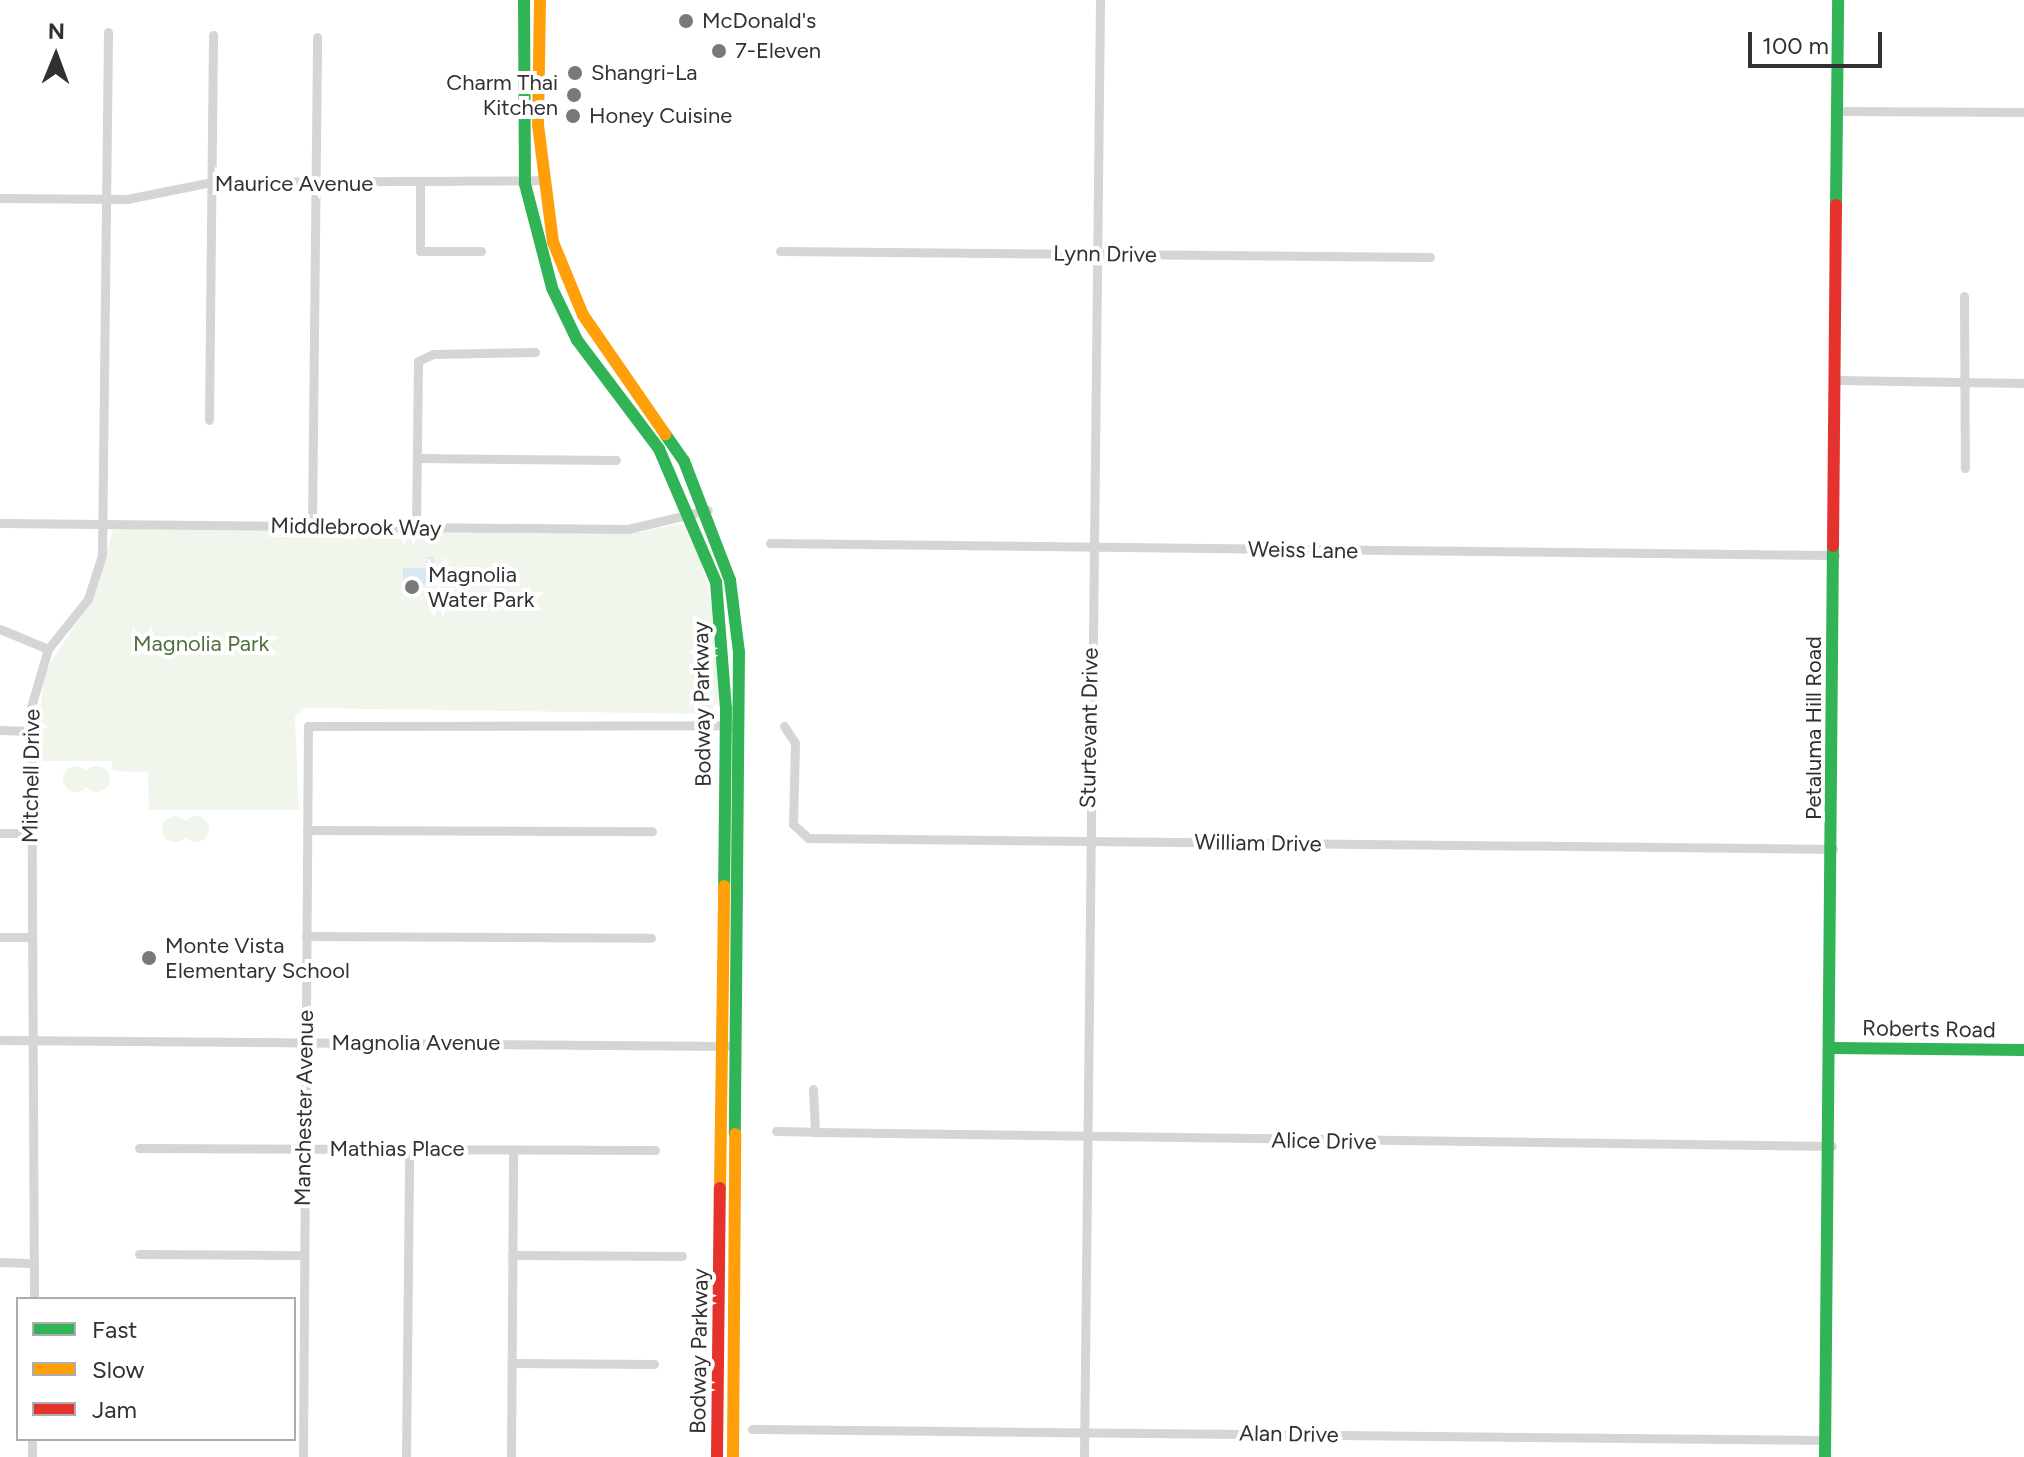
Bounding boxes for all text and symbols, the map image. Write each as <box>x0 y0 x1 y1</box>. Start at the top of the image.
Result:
place label: McDonald's <box>702 8 816 34</box>
marker: McDonald's <box>677 12 695 30</box>
north arrow <box>16 16 96 96</box>
scale bar <box>1752 16 1886 66</box>
text: N <box>48 18 65 45</box>
text: 100 m <box>1762 31 1829 60</box>
place label: 7-Eleven <box>735 38 821 64</box>
marker: 7-Eleven <box>710 42 728 60</box>
place label: Shangri-La <box>591 60 698 86</box>
marker: Shangri-La <box>566 64 584 82</box>
place label: Charm Thai Kitchen <box>446 69 558 120</box>
marker: Charm Thai Kitchen <box>565 86 583 104</box>
place label: Honey Cuisine <box>589 103 732 129</box>
marker: Honey Cuisine <box>564 107 582 125</box>
street label: Maurice Avenue <box>215 171 373 197</box>
street label: Lynn Drive <box>1053 240 1157 268</box>
street label: Middlebrook Way <box>270 512 442 542</box>
street label: Weiss Lane <box>1248 536 1358 564</box>
place label: Magnolia Water Park <box>428 561 534 612</box>
marker: Magnolia Water Park <box>403 578 421 596</box>
street label: Bodway Parkway <box>687 621 717 787</box>
park label: Magnolia Park <box>133 631 269 657</box>
street label: Petaluma Hill Road <box>1801 636 1827 820</box>
street label: Sturtevant Drive <box>1074 647 1104 809</box>
street label: Mitchell Drive <box>17 709 45 843</box>
street label: William Drive <box>1194 829 1322 857</box>
place label: Monte Vista Elementary School <box>165 932 350 984</box>
marker: Monte Vista Elementary School <box>140 949 158 967</box>
street label: Manchester Avenue <box>289 1010 319 1206</box>
street label: Roberts Road <box>1862 1015 1996 1043</box>
street label: Magnolia Avenue <box>332 1030 500 1056</box>
street label: Alice Drive <box>1271 1127 1377 1155</box>
street label: Mathias Place <box>329 1136 465 1162</box>
street label: Bodway Parkway <box>684 1268 714 1434</box>
legend <box>16 1297 296 1441</box>
text: Fast <box>92 1315 137 1344</box>
text: Slow <box>92 1355 144 1384</box>
text: Jam <box>92 1395 137 1424</box>
street label: Alan Drive <box>1239 1420 1339 1448</box>

